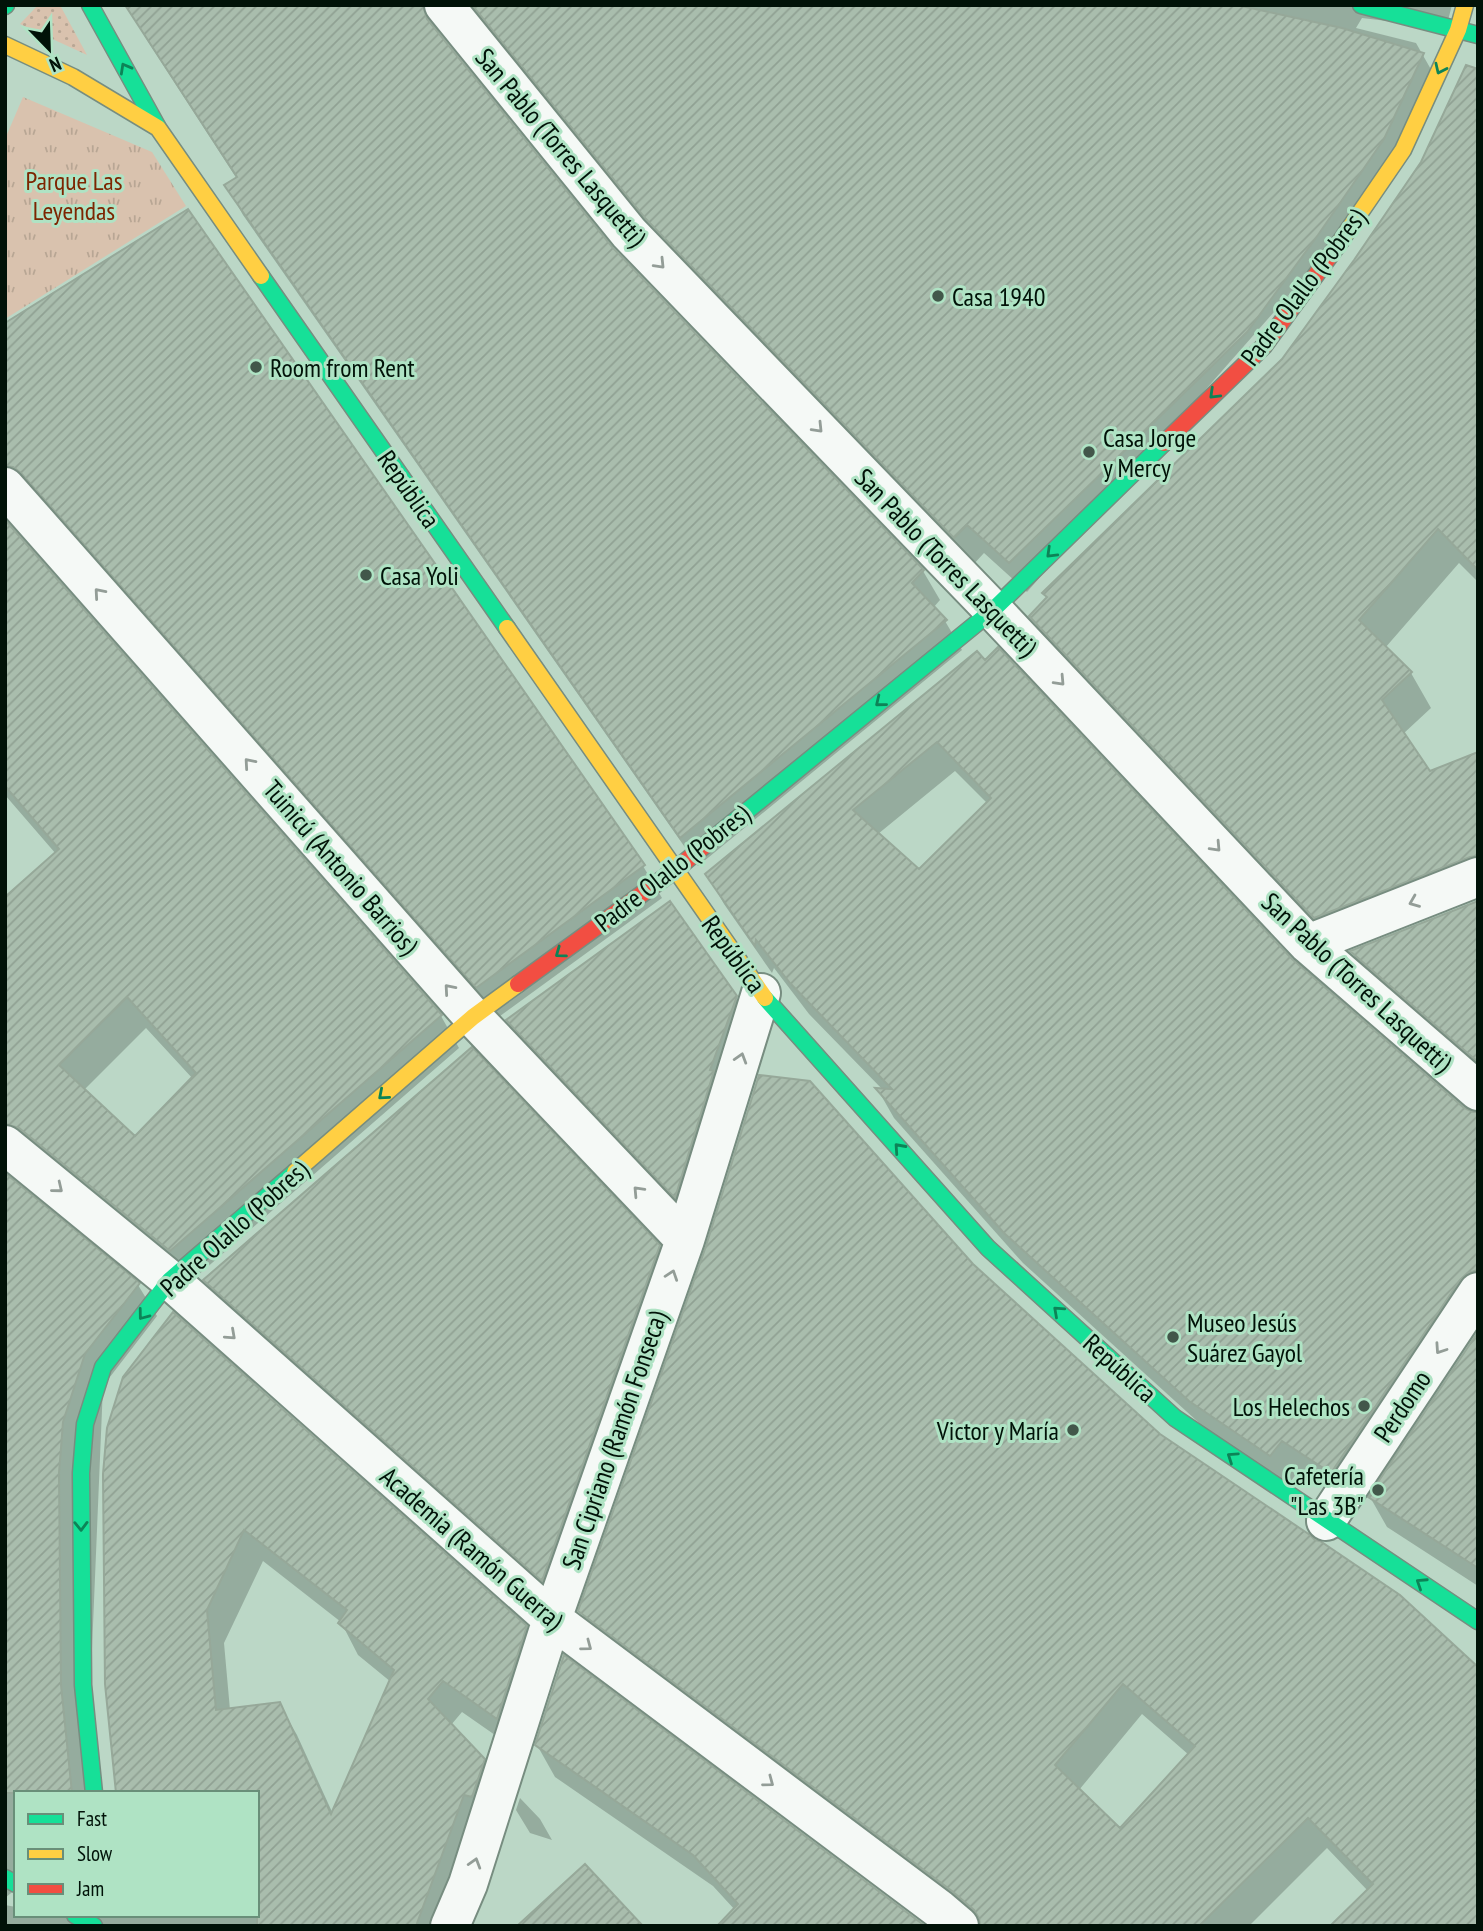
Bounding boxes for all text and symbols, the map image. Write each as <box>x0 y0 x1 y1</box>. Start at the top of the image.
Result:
north arrow <box>14 14 84 84</box>
street label: San Pablo (Torres Lasquetti) <box>469 41 653 253</box>
text: N <box>46 52 65 78</box>
one-way arrow <box>1435 62 1449 74</box>
one-way arrow <box>120 63 133 76</box>
park label: Parque Las Leyendas <box>26 164 122 227</box>
street label: Padre Olallo (Pobres) <box>1233 202 1373 372</box>
one-way arrow <box>651 256 664 269</box>
place label: Casa 1940 <box>952 280 1045 313</box>
marker: Casa 1940 <box>930 288 946 304</box>
place label: Room from Rent <box>270 351 415 384</box>
marker: Room from Rent <box>248 359 264 375</box>
one-way arrow <box>1210 386 1223 399</box>
one-way arrow <box>809 420 822 433</box>
place label: Casa Jorge y Mercy <box>1103 421 1196 484</box>
street label: República <box>370 444 448 534</box>
marker: Casa Jorge y Mercy <box>1081 444 1097 460</box>
street label: San Pablo (Torres Lasquetti) <box>848 461 1044 663</box>
one-way arrow <box>1047 544 1060 557</box>
place label: Casa Yoli <box>380 559 459 592</box>
marker: Casa Yoli <box>358 567 374 583</box>
one-way arrow <box>95 588 107 601</box>
one-way arrow <box>1051 673 1064 686</box>
one-way arrow <box>875 694 888 706</box>
one-way arrow <box>245 759 258 772</box>
street label: Tuinicú (Antonio Barrios) <box>256 773 426 961</box>
street label: Padre Olallo (Pobres) <box>588 797 756 939</box>
one-way arrow <box>1208 839 1220 852</box>
street label: San Pablo (Torres Lasquetti) <box>1255 885 1459 1079</box>
one-way arrow <box>1409 894 1421 908</box>
street label: República <box>695 909 773 999</box>
one-way arrow <box>555 945 568 958</box>
one-way arrow <box>444 984 457 997</box>
one-way arrow <box>732 1053 747 1065</box>
one-way arrow <box>378 1087 391 1100</box>
one-way arrow <box>895 1143 908 1156</box>
street label: Padre Olallo (Pobres) <box>153 1153 315 1303</box>
one-way arrow <box>49 1180 62 1192</box>
one-way arrow <box>633 1186 646 1199</box>
one-way arrow <box>664 1270 678 1282</box>
street label: San Cipriano (Ramón Fonseca) <box>554 1306 674 1574</box>
place label: Museo Jesús Suárez Gayol <box>1187 1306 1302 1369</box>
one-way arrow <box>139 1307 152 1320</box>
one-way arrow <box>1053 1307 1066 1319</box>
street label: República <box>1076 1326 1164 1410</box>
one-way arrow <box>223 1327 236 1339</box>
marker: Museo Jesús Suárez Gayol <box>1165 1329 1181 1345</box>
one-way arrow <box>1436 1341 1448 1354</box>
street label: Perdomo <box>1366 1364 1438 1448</box>
place label: Los Helechos <box>1233 1390 1350 1423</box>
marker: Los Helechos <box>1356 1398 1372 1414</box>
place label: Victor y María <box>936 1414 1059 1447</box>
marker: Victor y María <box>1065 1422 1081 1438</box>
one-way arrow <box>1227 1453 1240 1465</box>
place label: Cafetería "Las 3B" <box>1284 1459 1364 1522</box>
street label: Academia (Ramón Guerra) <box>374 1460 570 1636</box>
marker: Cafetería "Las 3B" <box>1370 1482 1386 1498</box>
one-way arrow <box>73 1521 89 1531</box>
one-way arrow <box>1416 1579 1429 1592</box>
one-way arrow <box>579 1638 592 1650</box>
one-way arrow <box>762 1774 774 1787</box>
legend <box>14 1791 259 1917</box>
text: Fast <box>77 1805 107 1832</box>
text: Slow <box>77 1840 113 1867</box>
one-way arrow <box>467 1857 482 1869</box>
text: Jam <box>76 1875 104 1902</box>

